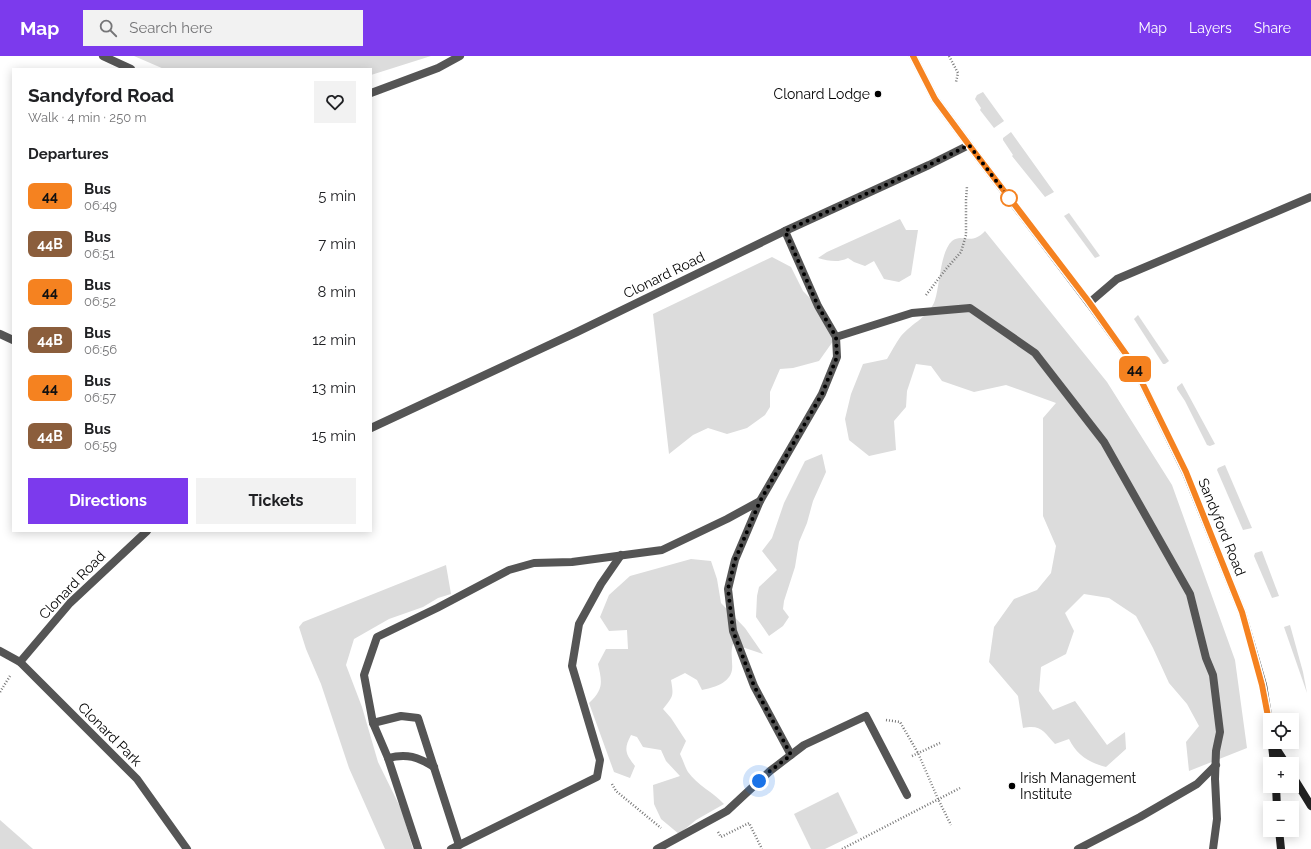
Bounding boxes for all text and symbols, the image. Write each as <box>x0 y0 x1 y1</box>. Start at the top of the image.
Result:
search box <box>83 10 363 46</box>
text: Map <box>20 17 59 39</box>
icon: search <box>97 17 119 39</box>
text: Search here <box>129 19 213 37</box>
text: Map <box>1139 20 1167 36</box>
text: Layers <box>1189 20 1232 36</box>
text: Share <box>1254 20 1291 36</box>
button: heart <box>314 81 356 123</box>
text: Sandyford Road <box>28 84 174 106</box>
place label: Clonard Lodge <box>774 86 870 102</box>
marker: Clonard Lodge <box>873 89 883 99</box>
text: Walk · 4 min · 250 m <box>28 110 146 125</box>
text: Departures <box>28 145 109 163</box>
text: Bus <box>84 180 111 198</box>
text: 5 min <box>318 187 356 205</box>
text: 44 <box>42 188 58 204</box>
unlabelled marker <box>1000 189 1018 207</box>
text: 06:49 <box>84 198 117 213</box>
text: Bus <box>84 228 111 246</box>
text: 7 min <box>318 235 356 253</box>
text: 44B <box>37 236 63 252</box>
text: 06:51 <box>84 246 115 261</box>
street label: Clonard Road <box>621 248 707 302</box>
text: Bus <box>84 276 111 294</box>
text: 8 min <box>317 283 356 301</box>
text: 44 <box>42 284 58 300</box>
text: 06:52 <box>84 294 116 309</box>
text: Bus <box>84 324 111 342</box>
text: 12 min <box>312 331 356 349</box>
text: 44B <box>37 332 63 348</box>
text: 06:56 <box>84 342 117 357</box>
line badge: 44 <box>1117 356 1153 382</box>
text: 44 <box>1127 361 1143 377</box>
text: Bus <box>84 372 111 390</box>
text: 13 min <box>312 379 356 397</box>
text: 44 <box>42 380 58 396</box>
text: 06:57 <box>84 390 116 405</box>
text: Bus <box>84 420 111 438</box>
text: 15 min <box>312 427 356 445</box>
text: 44B <box>37 428 63 444</box>
text: 06:59 <box>84 438 117 453</box>
street label: Sandyford Road <box>1195 476 1249 578</box>
button: Directions <box>28 478 188 524</box>
button: Tickets <box>196 478 356 524</box>
street label: Clonard Road <box>36 548 108 622</box>
street label: Clonard Park <box>75 699 145 769</box>
map controls <box>1263 713 1299 837</box>
button: locate <box>1263 713 1299 749</box>
button: + <box>1263 757 1299 793</box>
place label: Irish Management Institute <box>1020 770 1137 802</box>
your location <box>749 771 769 791</box>
marker: Irish Management Institute <box>1007 781 1017 791</box>
button: − <box>1263 801 1299 837</box>

